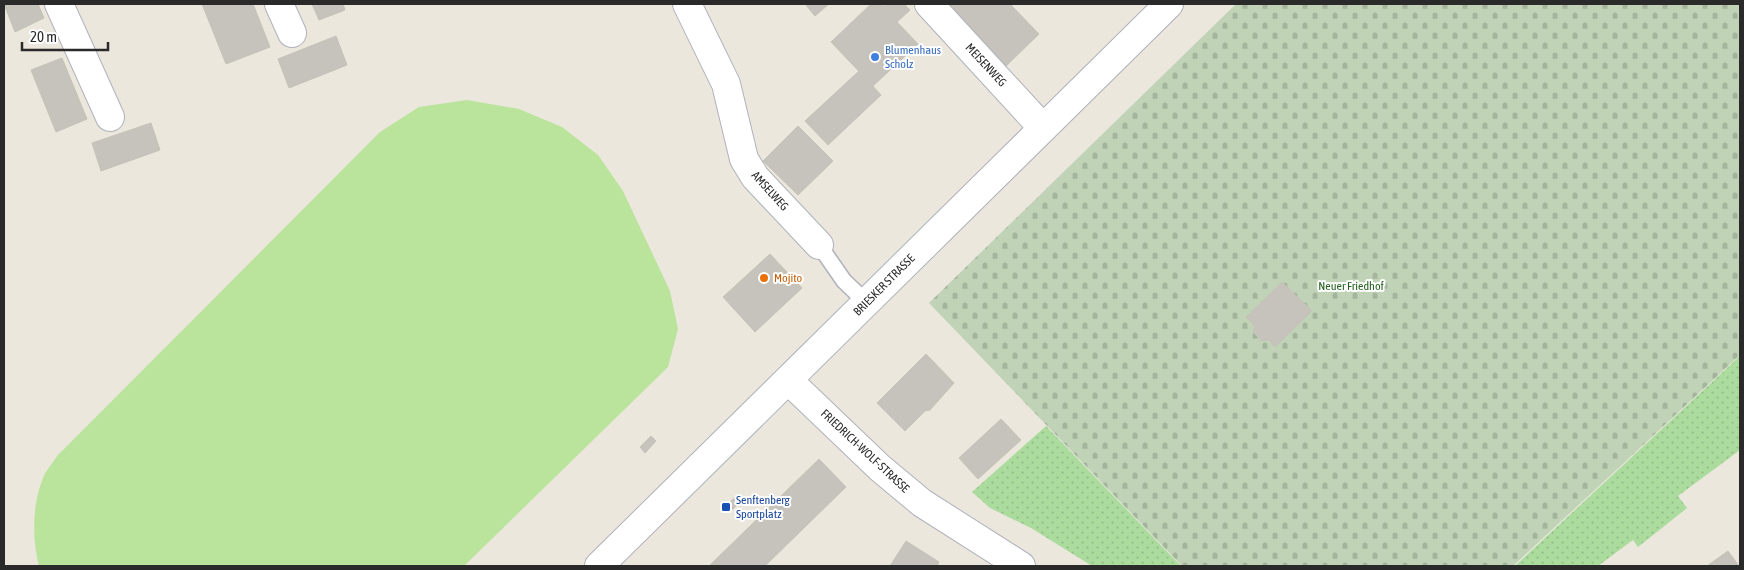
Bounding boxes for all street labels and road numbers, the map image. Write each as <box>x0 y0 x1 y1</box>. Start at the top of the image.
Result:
street label: MEISENWEG <box>963 41 1009 89</box>
street label: AMSELWEG <box>749 168 791 214</box>
street label: BRIESKER STRASSE <box>850 251 918 319</box>
street label: FRIEDRICH-WOLF-STRASSE <box>818 406 912 496</box>

